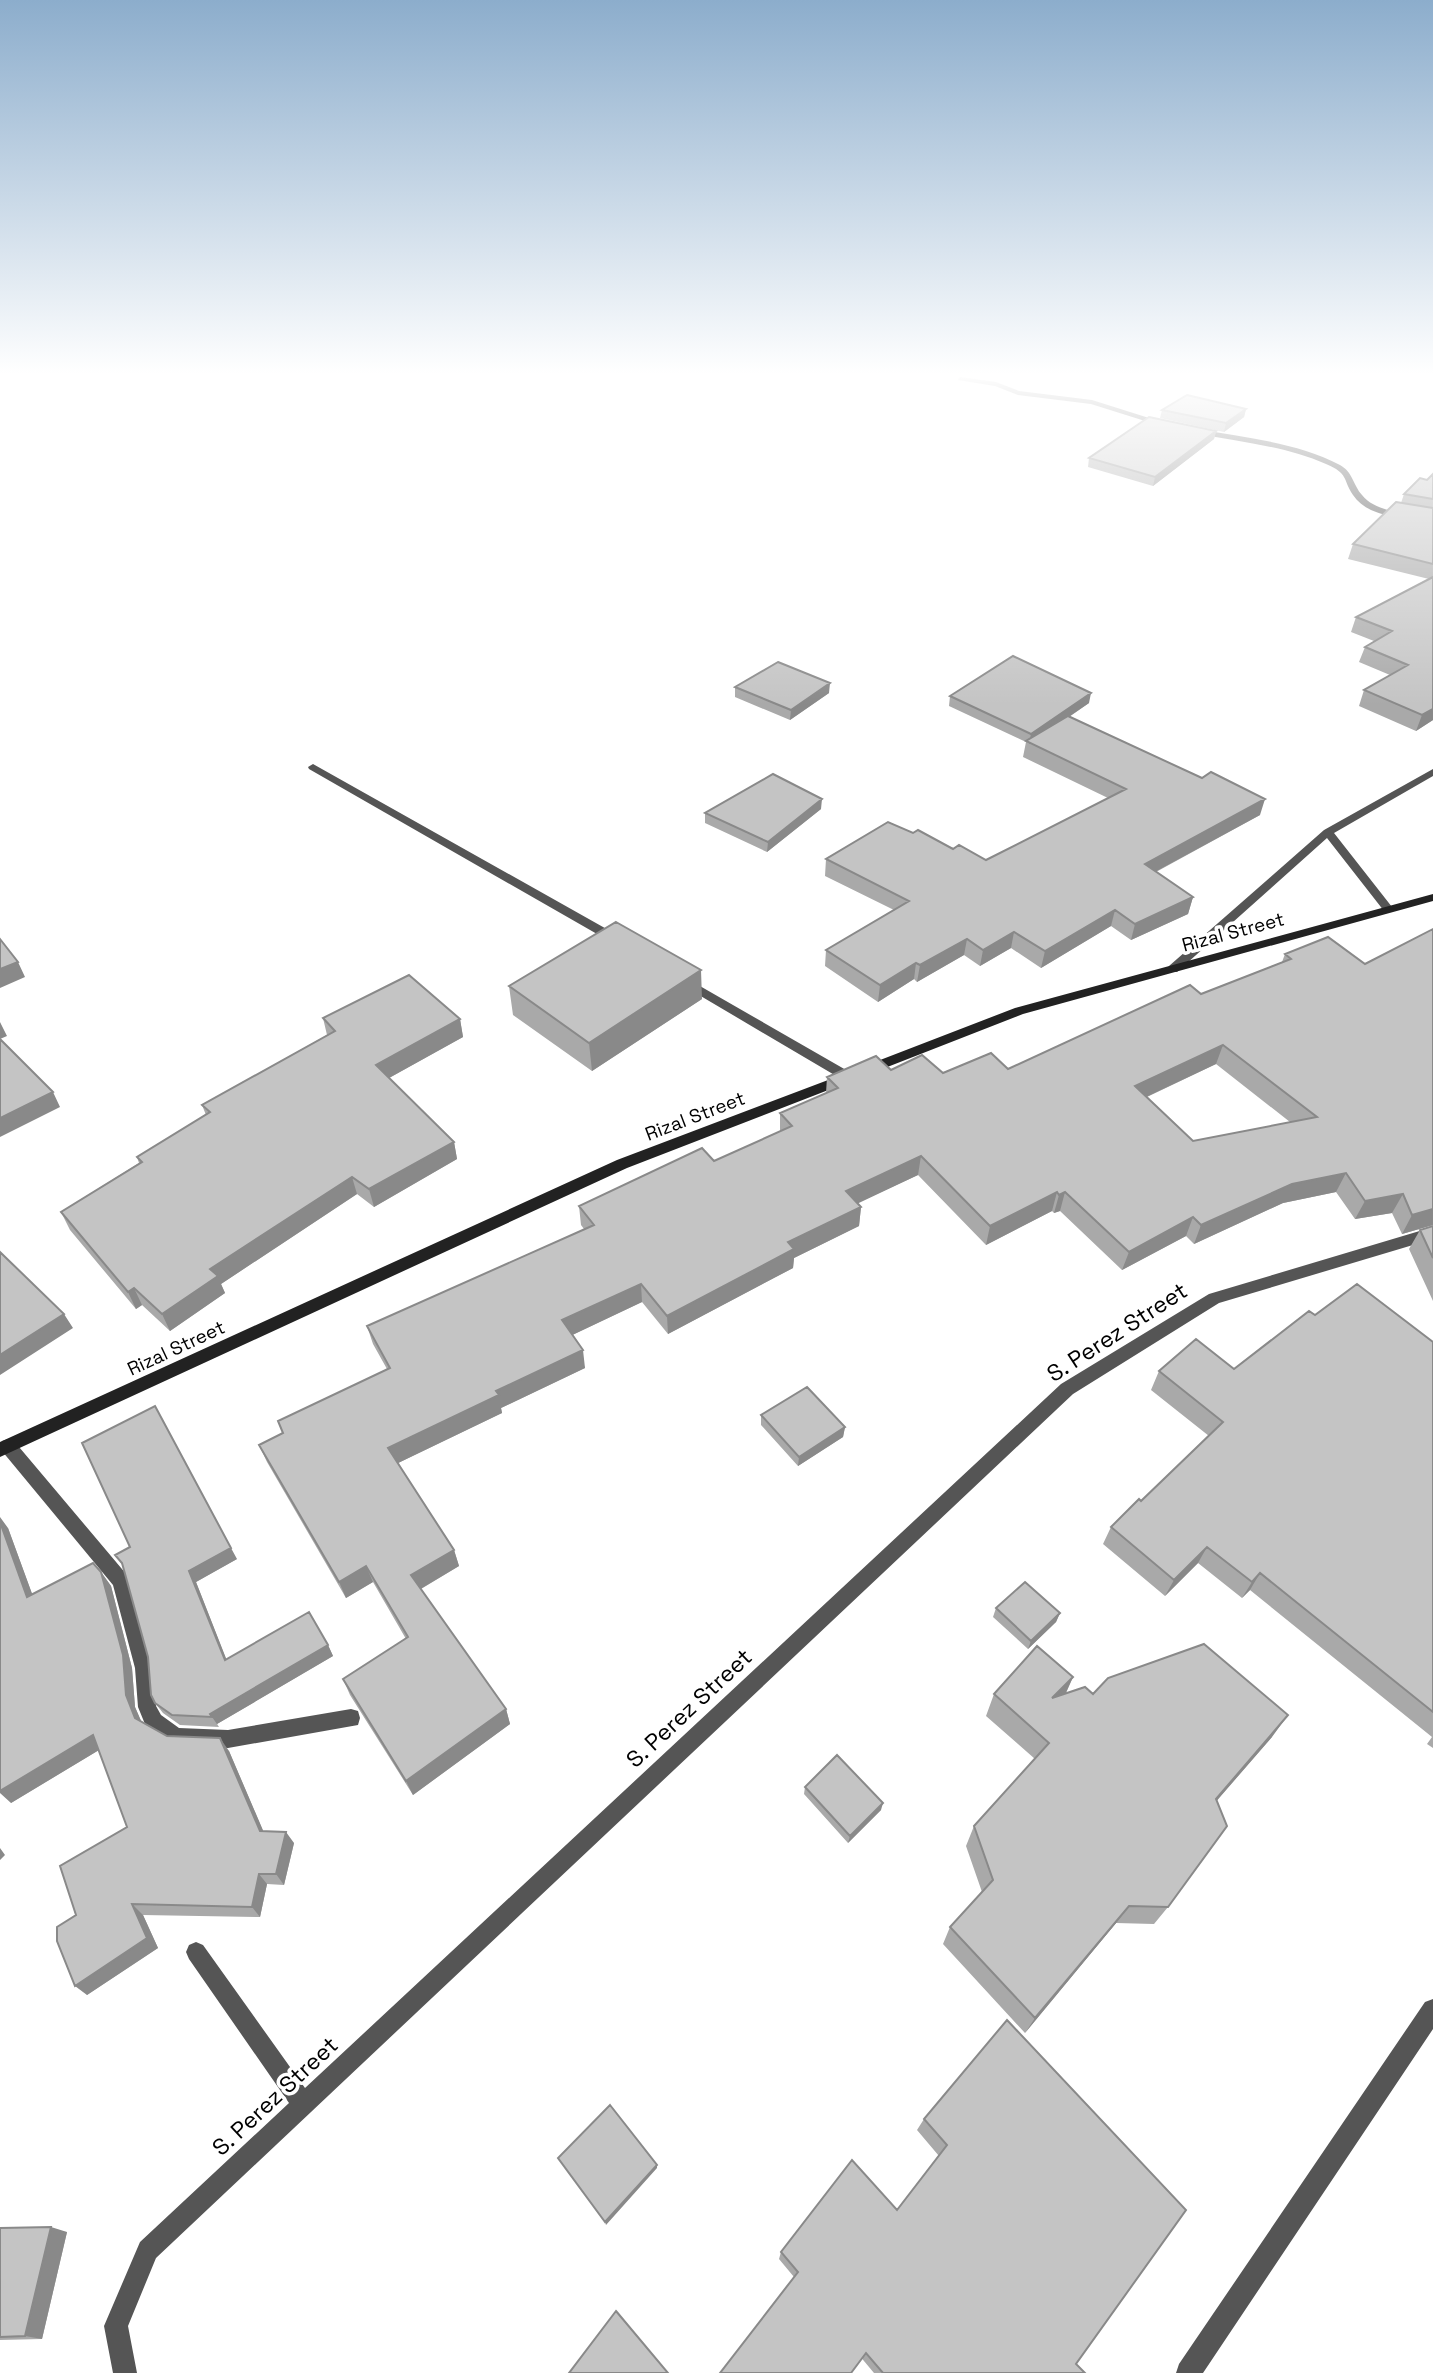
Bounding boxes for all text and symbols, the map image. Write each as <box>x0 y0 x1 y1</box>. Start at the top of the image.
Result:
street label: Rizal Street <box>1179 906 1287 958</box>
street label: Rizal Street <box>642 1086 748 1146</box>
street label: S. Perez Street <box>1041 1275 1193 1389</box>
street label: Rizal Street <box>123 1314 229 1382</box>
street label: S. Perez Street <box>620 1642 758 1774</box>
street label: S. Perez Street <box>206 2030 344 2162</box>

